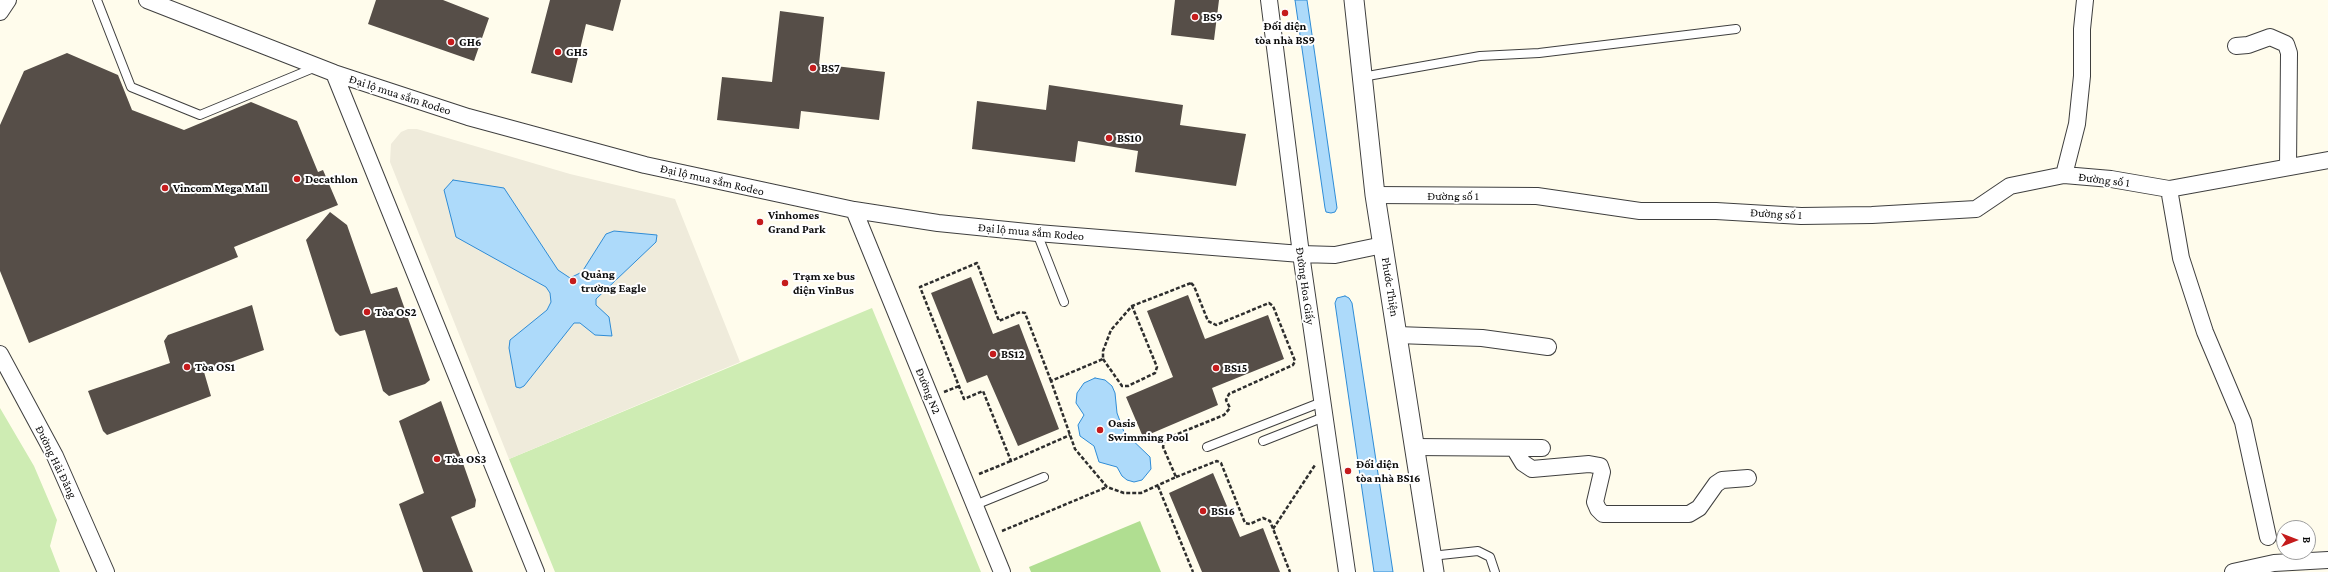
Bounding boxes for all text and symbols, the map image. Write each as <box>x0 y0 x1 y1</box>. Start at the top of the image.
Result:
marker: Đối diện tòa nhà BS9 <box>1280 8 1290 18</box>
place label: BS9 <box>1203 10 1223 24</box>
marker: BS9 <box>1190 12 1200 22</box>
place label: Đối diện tòa nhà BS9 <box>1255 19 1315 47</box>
place label: GH6 <box>459 35 482 49</box>
marker: GH6 <box>446 37 456 47</box>
place label: GH5 <box>566 45 588 59</box>
marker: GH5 <box>553 47 563 57</box>
place label: BS7 <box>821 61 840 75</box>
marker: BS7 <box>808 63 818 73</box>
street label: Đại lộ mua sắm Rodeo <box>347 72 453 118</box>
place label: BS10 <box>1117 131 1142 145</box>
marker: BS10 <box>1104 133 1114 143</box>
street label: Đại lộ mua sắm Rodeo <box>659 161 765 199</box>
street label: Đường số 1 <box>2077 170 2131 190</box>
place label: Decathlon <box>305 172 358 186</box>
marker: Decathlon <box>292 174 302 184</box>
place label: Vincom Mega Mall <box>173 181 268 195</box>
marker: Vincom Mega Mall <box>160 183 170 193</box>
street label: Đường số 1 <box>1427 189 1479 203</box>
street label: Đường số 1 <box>1750 205 1802 223</box>
place label: Vinhomes Grand Park <box>768 208 825 236</box>
marker: Vinhomes Grand Park <box>755 217 765 227</box>
street label: Đại lộ mua sắm Rodeo <box>977 220 1085 244</box>
street label: Đường Hoa Giấy <box>1292 246 1318 326</box>
street label: Phước Thiện <box>1378 256 1402 318</box>
place label: Quảng trường Eagle <box>581 267 646 295</box>
place label: Trạm xe bus điện VinBus <box>793 269 855 297</box>
marker: Quảng trường Eagle <box>568 276 578 286</box>
marker: Trạm xe bus điện VinBus <box>780 278 790 288</box>
place label: Tòa OS2 <box>375 305 417 319</box>
marker: Tòa OS2 <box>362 307 372 317</box>
place label: BS12 <box>1001 347 1025 361</box>
marker: BS12 <box>988 349 998 359</box>
place label: Tòa OS1 <box>195 360 235 374</box>
place label: BS15 <box>1224 361 1247 375</box>
marker: Tòa OS1 <box>182 362 192 372</box>
marker: BS15 <box>1211 363 1221 373</box>
street label: Đường N2 <box>912 366 944 416</box>
place label: Oasis Swimming Pool <box>1108 416 1188 444</box>
street label: Đường Hải Đăng <box>32 423 80 501</box>
marker: Oasis Swimming Pool <box>1095 425 1105 435</box>
place label: Tòa OS3 <box>445 452 486 466</box>
marker: Tòa OS3 <box>432 454 442 464</box>
place label: Đối diện tòa nhà BS16 <box>1356 457 1421 485</box>
marker: Đối diện tòa nhà BS16 <box>1343 466 1353 476</box>
place label: BS16 <box>1211 504 1235 518</box>
marker: BS16 <box>1198 506 1208 516</box>
north arrow <box>2276 520 2316 560</box>
text: B <box>2301 537 2313 543</box>

